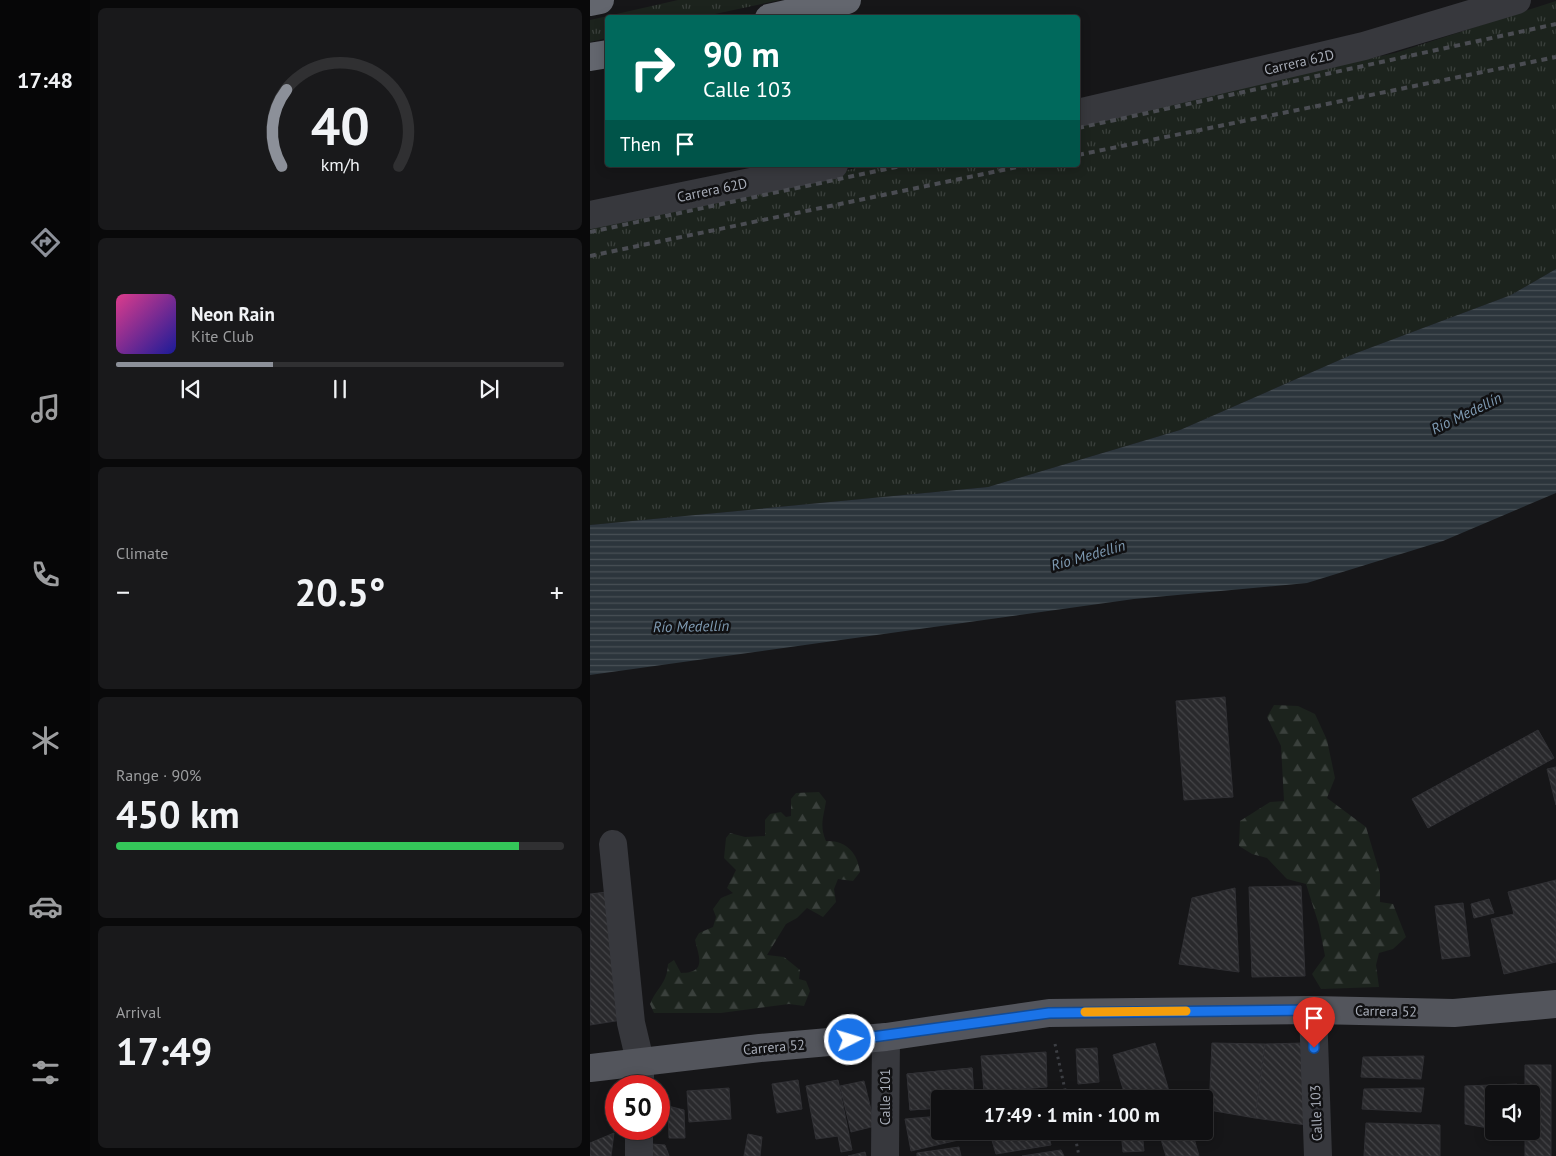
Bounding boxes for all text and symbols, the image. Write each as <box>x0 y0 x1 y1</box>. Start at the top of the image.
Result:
text: 90 m <box>703 31 780 77</box>
icon: right <box>620 35 685 100</box>
street label: Carrera 62D <box>1262 45 1336 79</box>
text: 17:48 <box>17 66 73 94</box>
text: Calle 103 <box>703 75 792 103</box>
text: 40 <box>311 92 369 159</box>
icon: arrive <box>671 130 699 158</box>
text: Then <box>620 132 661 156</box>
text: km/h <box>320 153 360 176</box>
street label: Carrera 62D <box>675 174 749 206</box>
icon: directions <box>28 225 63 260</box>
text: Neon Rain <box>191 302 275 326</box>
text: Kite Club <box>191 326 254 346</box>
icon: previous <box>177 375 205 403</box>
icon: pause <box>326 375 354 403</box>
icon: next <box>475 375 503 403</box>
water label: Río Medellín <box>1428 388 1505 438</box>
icon: music <box>28 391 63 426</box>
water label: Río Medellín <box>1049 535 1127 575</box>
text: Climate <box>116 543 168 563</box>
icon: phone <box>28 557 63 592</box>
text: 20.5° <box>295 567 385 616</box>
text: − <box>116 573 130 610</box>
text: + <box>550 573 564 610</box>
water label: Río Medellín <box>653 616 729 636</box>
icon: climate <box>28 723 63 758</box>
text: Range · 90% <box>116 765 201 785</box>
text: 450 km <box>116 789 240 838</box>
icon: car <box>28 889 63 924</box>
pin <box>1293 997 1335 1048</box>
street label: Carrera 52 <box>1355 1001 1417 1021</box>
text: Arrival <box>116 1002 161 1022</box>
icon: arrive <box>1300 1004 1328 1032</box>
position arrow <box>823 1013 875 1065</box>
text: 17:49 <box>116 1026 212 1075</box>
street label: Carrera 52 <box>742 1035 806 1059</box>
icon: filters <box>28 1055 63 1090</box>
street label: Calle 101 <box>876 1069 894 1125</box>
speed limit sign: 50 <box>605 1075 670 1140</box>
street label: Calle 103 <box>1306 1084 1326 1142</box>
map controls <box>1485 1085 1540 1140</box>
button: sound <box>1485 1085 1540 1140</box>
text: 17:49 · 1 min · 100 m <box>984 1103 1160 1127</box>

